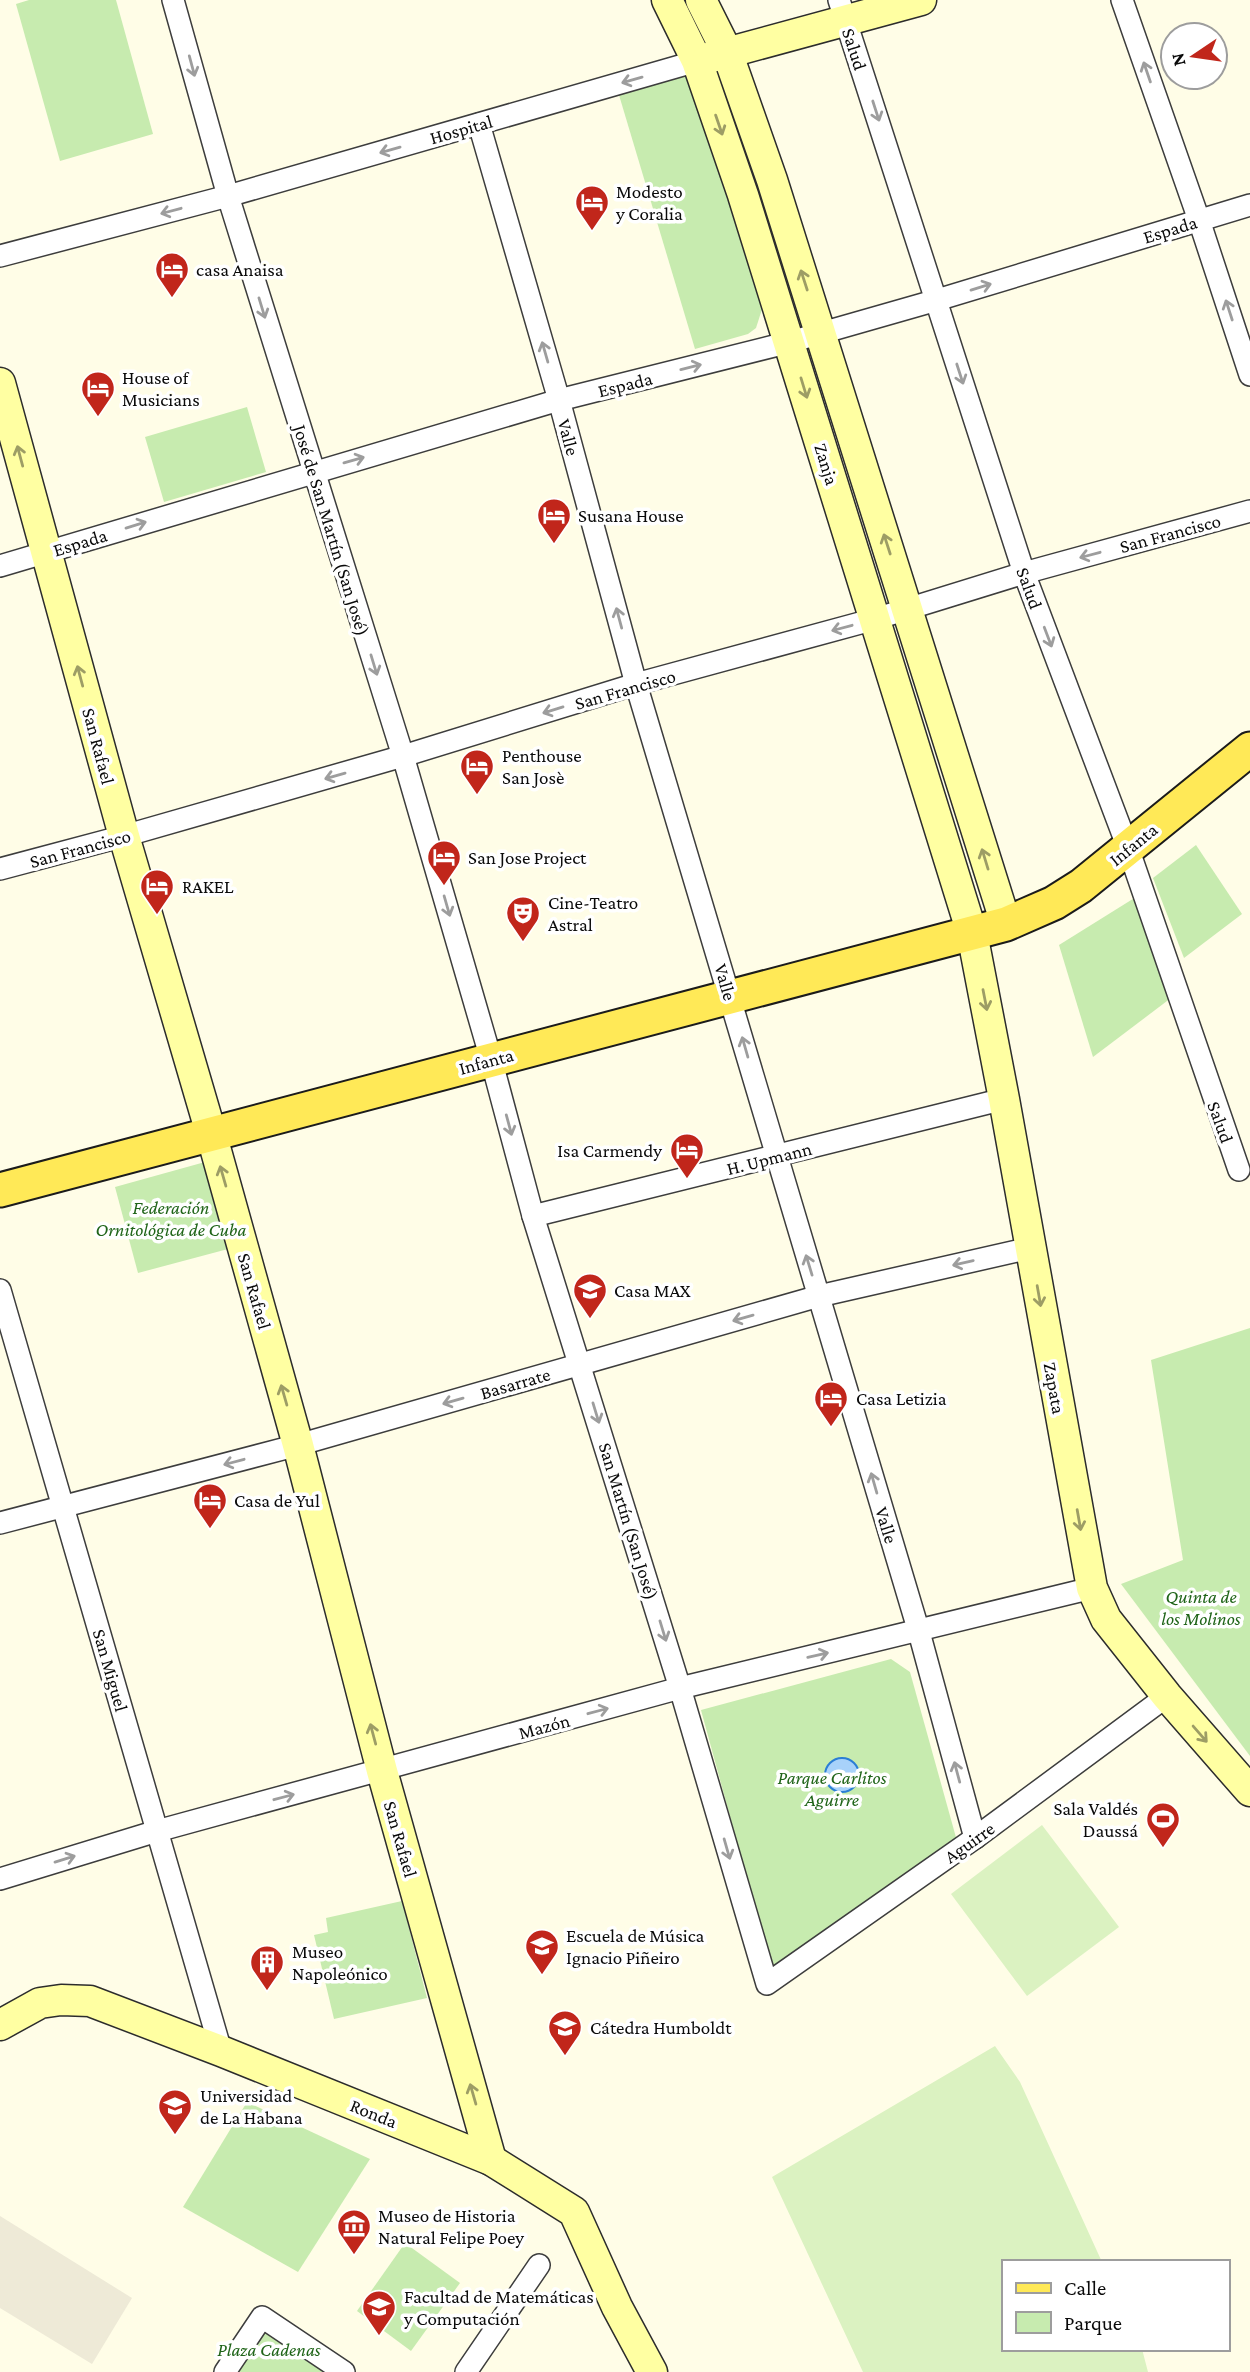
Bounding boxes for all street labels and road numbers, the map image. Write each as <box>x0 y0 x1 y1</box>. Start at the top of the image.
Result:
street label: Salud <box>838 26 871 73</box>
street label: Hospital <box>427 111 495 148</box>
street label: Espada <box>1141 211 1200 248</box>
street label: Espada <box>596 368 655 401</box>
street label: Valle <box>554 416 583 458</box>
street label: José de San Martín (San José) <box>288 420 374 639</box>
street label: Zanja <box>809 441 843 488</box>
street label: San Francisco <box>1117 510 1223 557</box>
street label: Espada <box>51 524 110 561</box>
street label: Salud <box>1012 564 1047 612</box>
street label: San Francisco <box>572 665 678 714</box>
street label: San Rafael <box>78 706 119 787</box>
street label: Infanta <box>1105 819 1162 870</box>
street label: San Francisco <box>27 825 133 872</box>
street label: Valle <box>710 961 741 1003</box>
street label: Infanta <box>457 1044 516 1079</box>
street label: Salud <box>1203 1098 1238 1146</box>
street label: H. Upmann <box>724 1138 814 1179</box>
street label: San Rafael <box>234 1251 275 1332</box>
street label: Zapata <box>1040 1360 1069 1416</box>
street label: Basarrate <box>478 1363 553 1403</box>
street label: San Martín (San José) <box>594 1440 662 1603</box>
street label: Valle <box>871 1504 902 1546</box>
street label: San Miguel <box>89 1626 132 1714</box>
street label: Mazón <box>516 1710 572 1743</box>
street label: San Rafael <box>380 1799 421 1880</box>
street label: Aguirre <box>940 1818 998 1867</box>
street label: Ronda <box>347 2095 401 2132</box>

